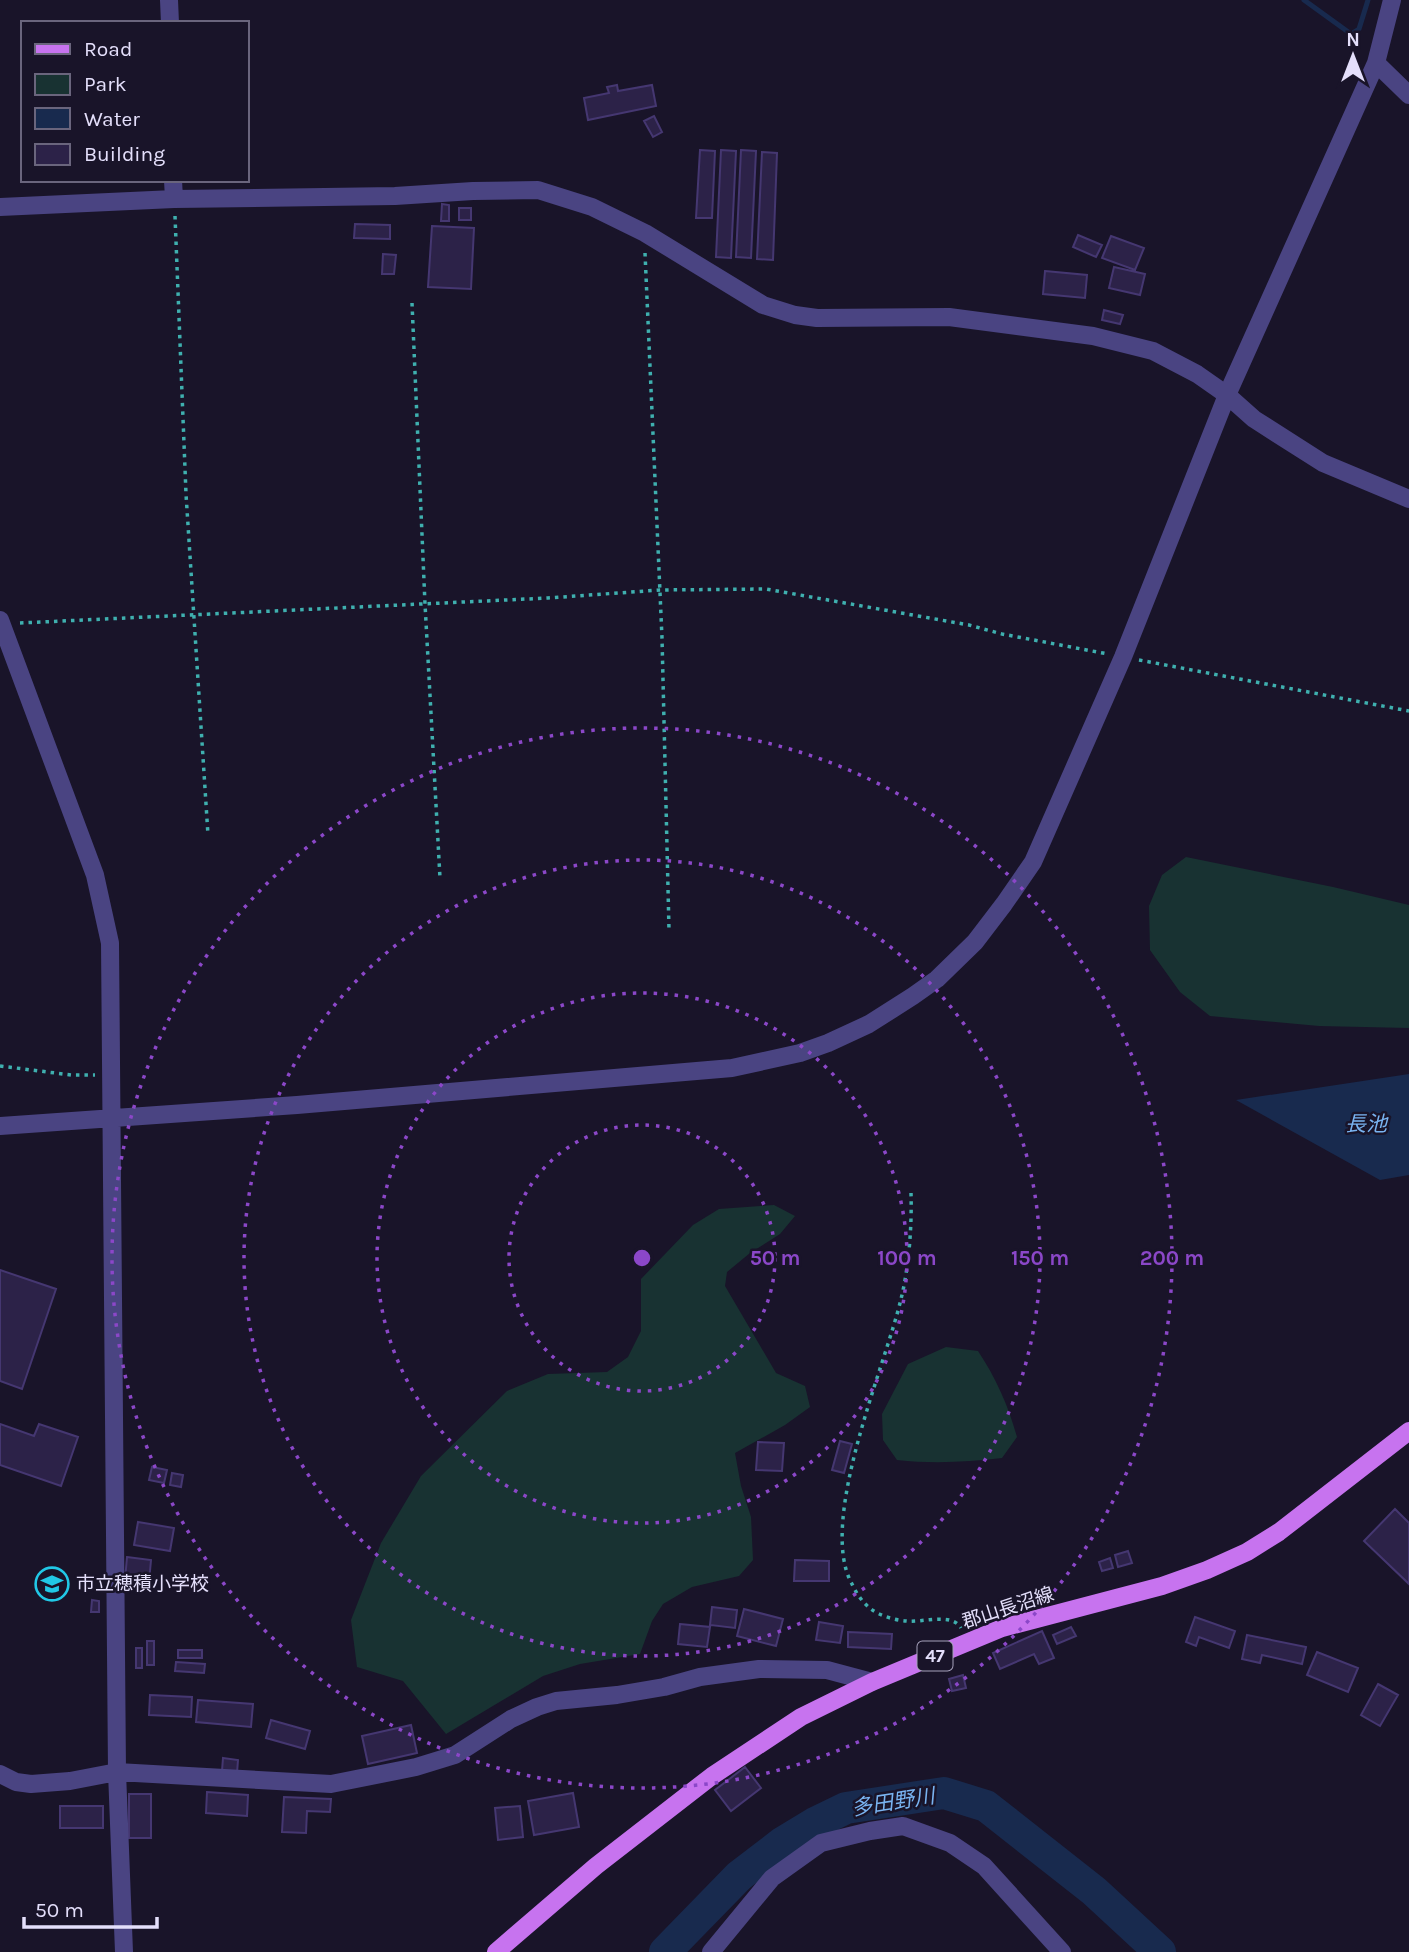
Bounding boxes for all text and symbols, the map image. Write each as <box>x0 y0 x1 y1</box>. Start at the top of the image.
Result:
legend <box>21 21 248 182</box>
north arrow <box>1318 21 1388 91</box>
text: N <box>1346 29 1360 51</box>
text: Road <box>84 37 132 61</box>
text: Park <box>84 72 127 96</box>
text: Water <box>84 107 140 131</box>
text: Building <box>84 142 165 166</box>
water label: 長池 <box>1345 1112 1389 1136</box>
centre of rings <box>630 1246 654 1270</box>
text: 50 m <box>750 1246 800 1270</box>
text: 100 m <box>877 1246 937 1270</box>
text: 150 m <box>1011 1246 1069 1270</box>
text: 200 m <box>1140 1246 1204 1270</box>
school or university icon: 市立穂積小学校 <box>33 1565 71 1603</box>
place label: 市立穂積小学校 <box>76 1573 209 1595</box>
street label: 郡山長沼線 <box>959 1583 1057 1633</box>
road number: 47 <box>918 1642 953 1671</box>
water label: 多田野川 <box>850 1783 938 1820</box>
scale bar <box>24 1885 158 1929</box>
text: 50 m <box>35 1898 84 1922</box>

